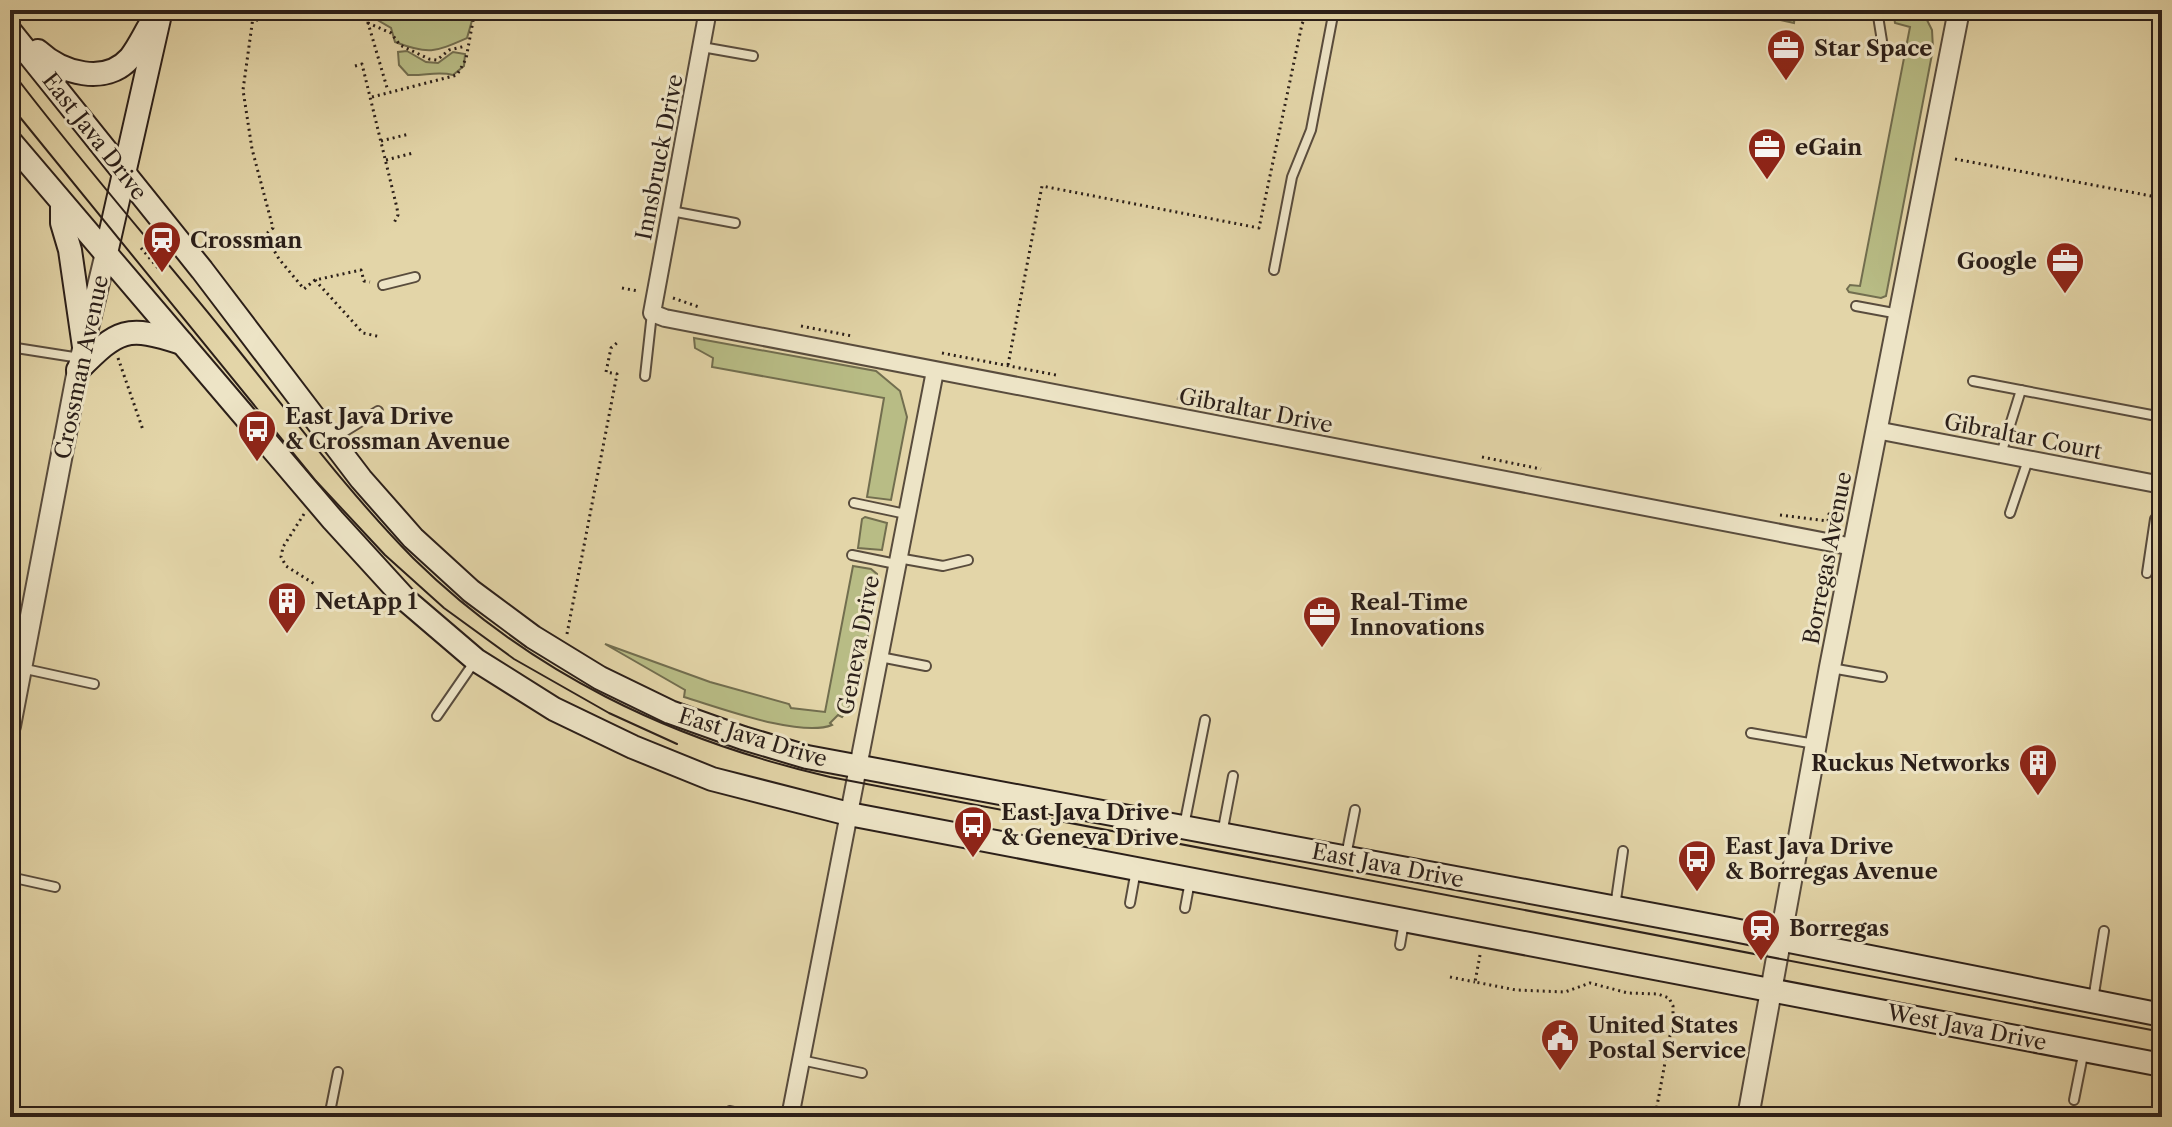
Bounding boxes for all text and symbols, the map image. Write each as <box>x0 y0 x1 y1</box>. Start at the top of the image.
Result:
office icon: Star Space <box>1765 27 1807 82</box>
place label: Star Space <box>1814 35 1932 62</box>
street label: East Java Drive <box>37 67 153 205</box>
street label: Innsbruck Drive <box>630 72 689 242</box>
office icon: eGain <box>1746 126 1788 181</box>
place label: eGain <box>1795 134 1862 161</box>
station icon: Crossman <box>141 219 183 274</box>
place label: Crossman <box>190 227 302 254</box>
office icon: Google <box>2044 240 2086 295</box>
place label: Google <box>1957 248 2037 275</box>
street label: Crossman Avenue <box>49 273 114 462</box>
street label: Gibraltar Drive <box>1177 382 1335 439</box>
place label: East Java Drive & Crossman Avenue <box>285 403 510 455</box>
bus stop icon: East Java Drive & Crossman Avenue <box>236 408 278 463</box>
street label: Gibraltar Court <box>1942 408 2104 465</box>
street label: Borregas Avenue <box>1798 469 1857 647</box>
street label: Geneva Drive <box>832 573 885 717</box>
building icon: NetApp 1 <box>266 580 308 635</box>
place label: NetApp 1 <box>315 588 418 615</box>
place label: Real-Time Innovations <box>1350 589 1485 641</box>
office icon: Real-Time Innovations <box>1301 594 1343 649</box>
street label: East Java Drive <box>675 702 830 773</box>
building icon: Ruckus Networks <box>2017 742 2059 797</box>
place label: Ruckus Networks <box>1811 750 2010 777</box>
place label: East Java Drive & Geneva Drive <box>1001 799 1179 851</box>
bus stop icon: East Java Drive & Geneva Drive <box>952 804 994 859</box>
place label: East Java Drive & Borregas Avenue <box>1725 833 1938 885</box>
street label: East Java Drive <box>1310 838 1466 893</box>
bus stop icon: East Java Drive & Borregas Avenue <box>1676 838 1718 893</box>
station icon: Borregas <box>1740 907 1782 962</box>
place label: Borregas <box>1789 915 1889 942</box>
street label: West Java Drive <box>1884 999 2049 1056</box>
place label: United States Postal Service <box>1588 1012 1746 1064</box>
public building icon: United States Postal Service <box>1539 1017 1581 1072</box>

